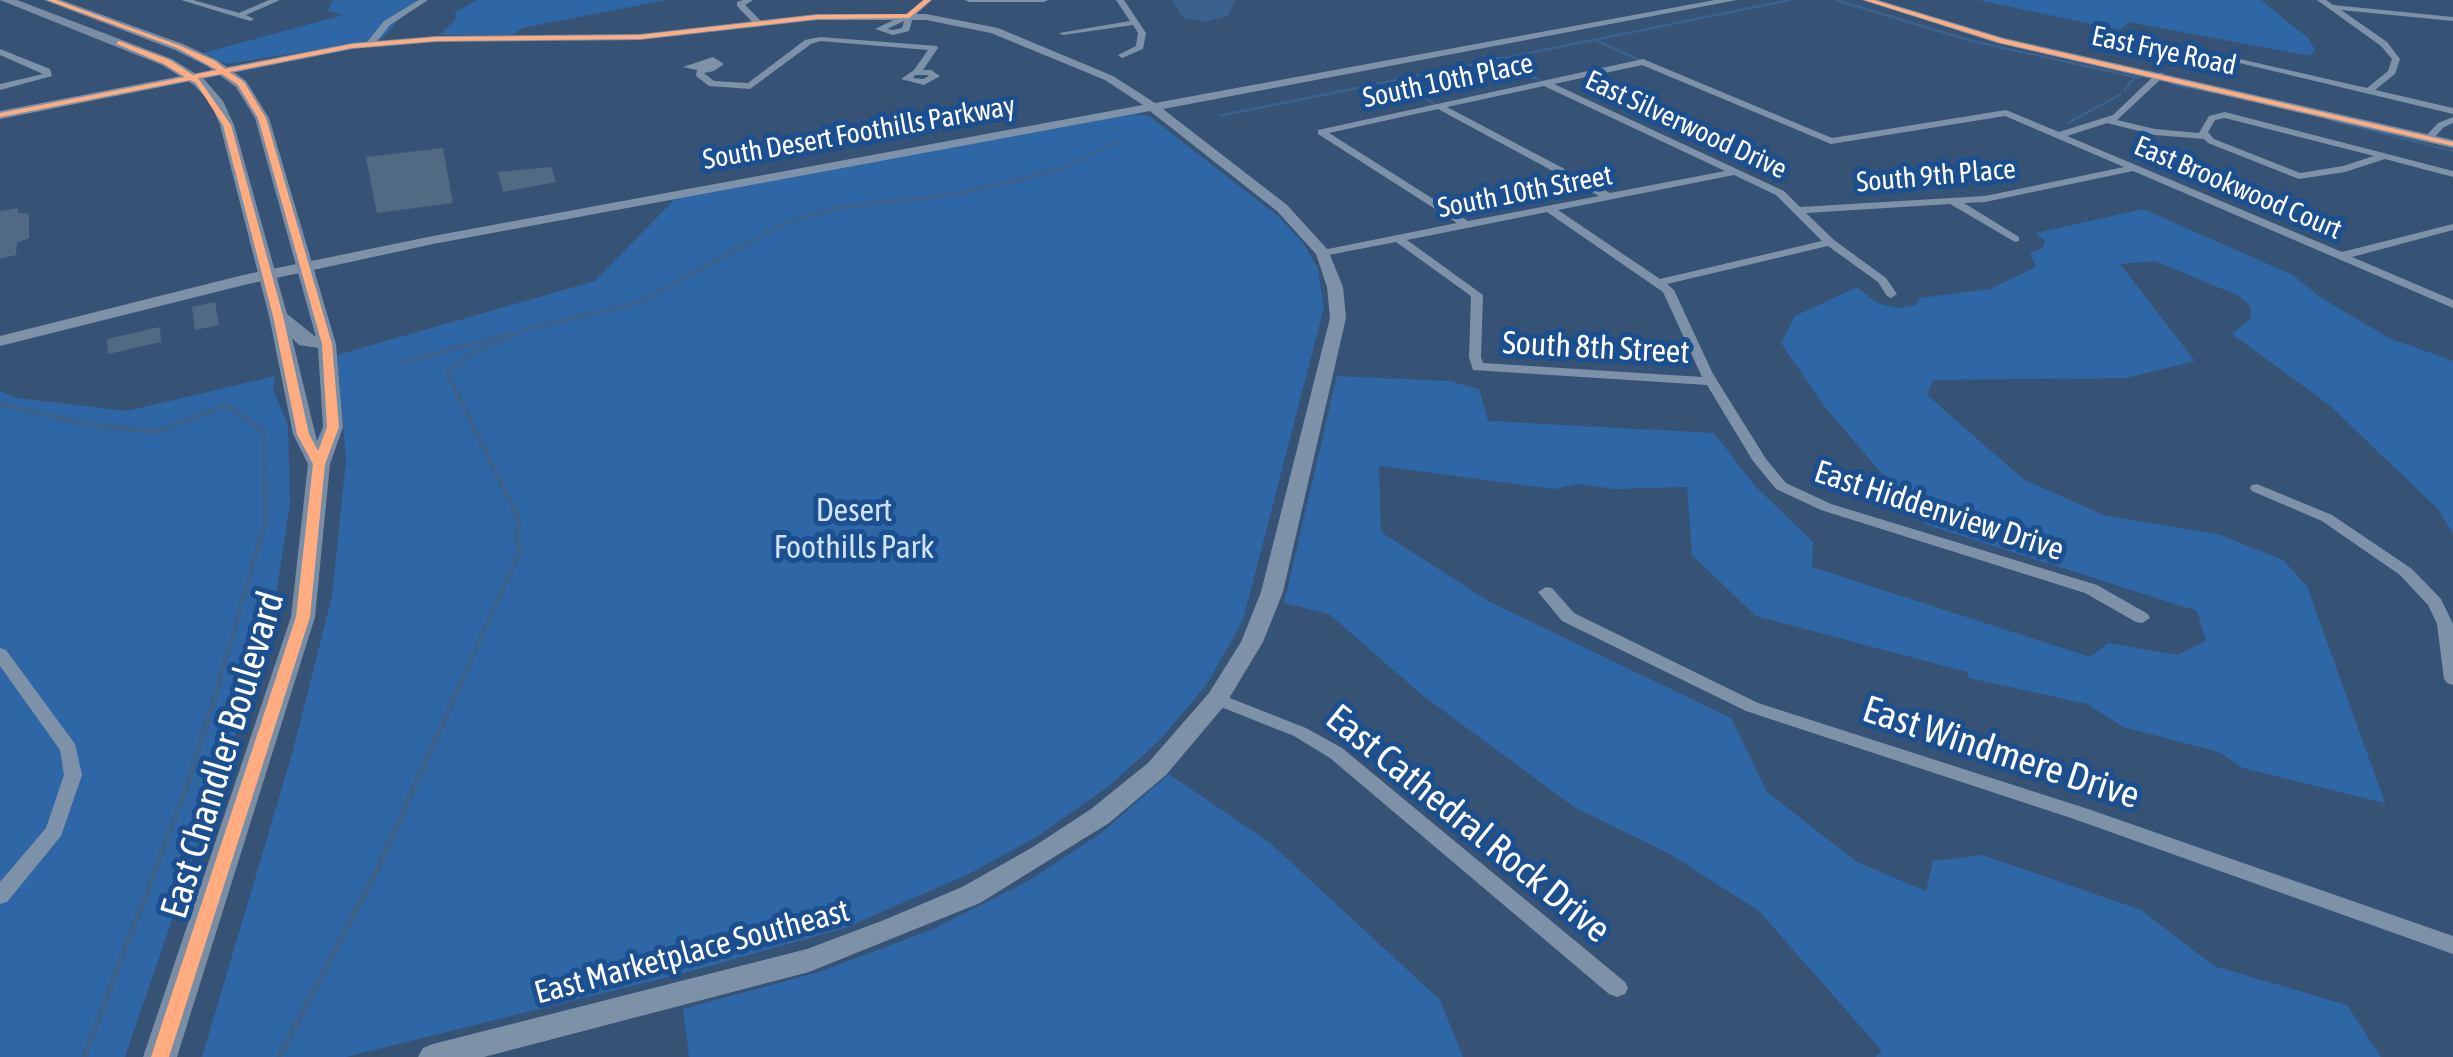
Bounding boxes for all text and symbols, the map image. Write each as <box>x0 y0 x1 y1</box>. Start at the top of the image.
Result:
street label: East Frye Road <box>2089 19 2239 83</box>
street label: South 10th Place <box>1360 47 1536 115</box>
street label: East Silverwood Drive <box>1580 64 1792 186</box>
street label: South Desert Foothills Parkway <box>700 89 1018 177</box>
street label: East Brookwood Court <box>2129 129 2347 247</box>
street label: South 9th Place <box>1855 152 2017 200</box>
street label: South 10th Street <box>1435 159 1615 225</box>
street label: South 8th Street <box>1501 324 1691 372</box>
street label: East Hiddenview Drive <box>1809 453 2069 569</box>
park label: Desert Foothills Park <box>774 492 934 567</box>
street label: East Chandler Boulevard <box>152 586 294 924</box>
street label: East Windmere Drive <box>1857 687 2145 819</box>
street label: East Cathedral Rock Drive <box>1317 695 1619 953</box>
street label: East Marketplace Southeast <box>530 891 854 1013</box>

